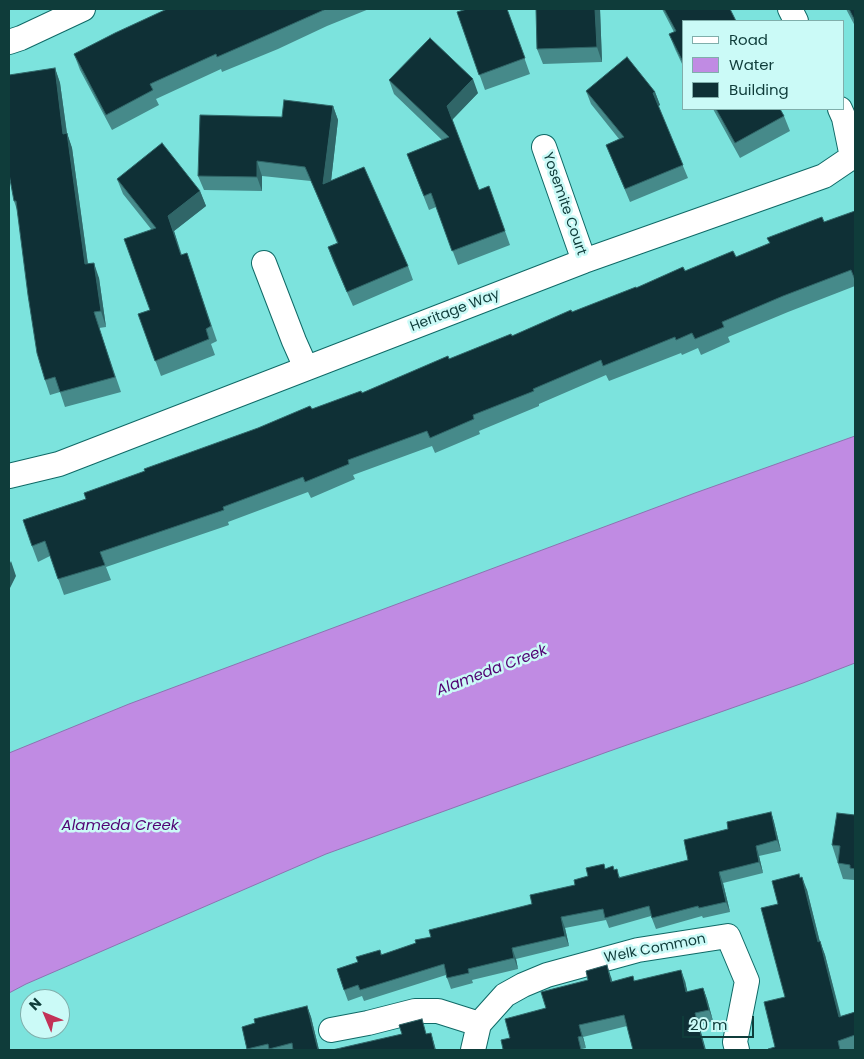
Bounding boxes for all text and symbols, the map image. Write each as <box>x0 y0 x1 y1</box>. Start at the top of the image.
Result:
legend <box>682 20 844 110</box>
text: Road <box>729 29 768 50</box>
text: Water <box>729 54 774 75</box>
text: Building <box>729 79 789 100</box>
street label: Yosemite Court <box>539 150 589 258</box>
street label: Heritage Way <box>408 286 502 336</box>
water label: Alameda Creek <box>434 642 550 700</box>
water label: Alameda Creek <box>62 817 178 835</box>
street label: Welk Common <box>603 931 707 967</box>
north arrow <box>20 989 70 1039</box>
text: N <box>24 993 46 1015</box>
scale bar <box>684 1006 756 1038</box>
text: 20 m <box>690 1014 728 1035</box>

